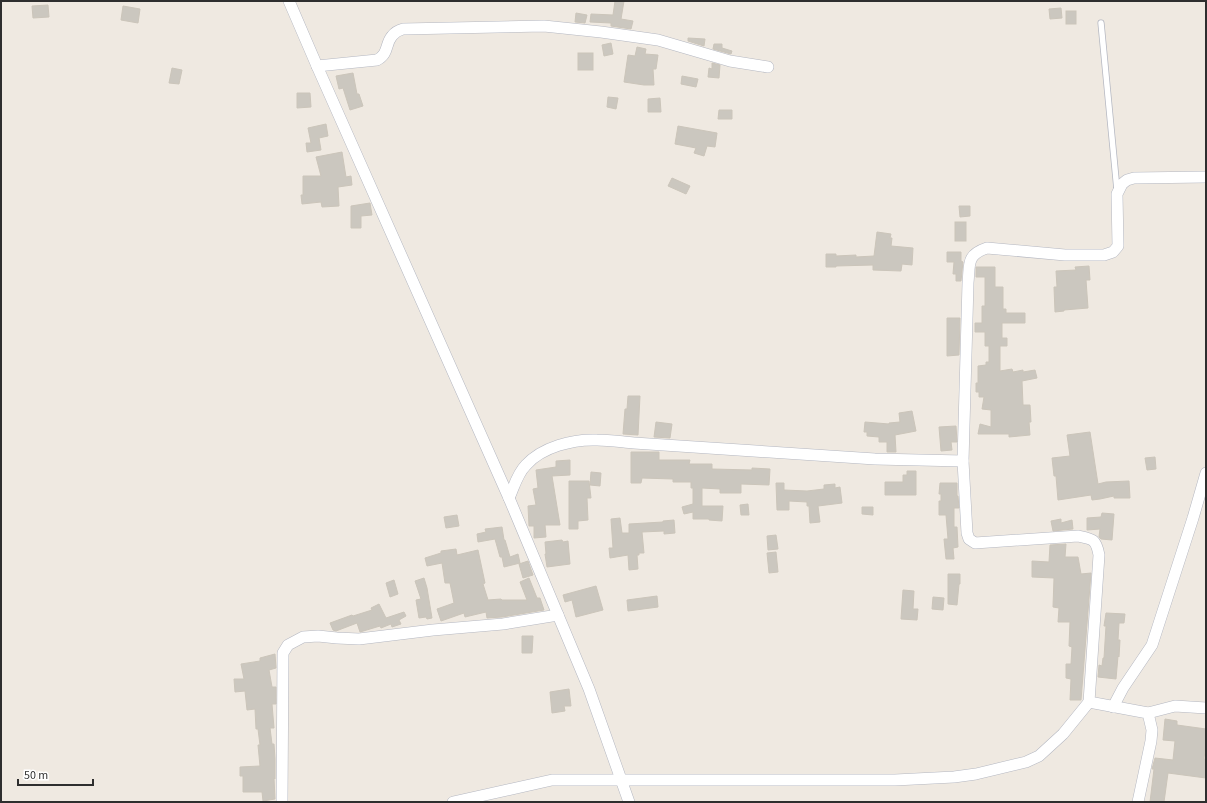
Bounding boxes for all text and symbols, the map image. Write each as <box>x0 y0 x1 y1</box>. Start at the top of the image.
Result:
scale bar <box>18 761 93 787</box>
text: 50 m <box>24 767 48 784</box>

